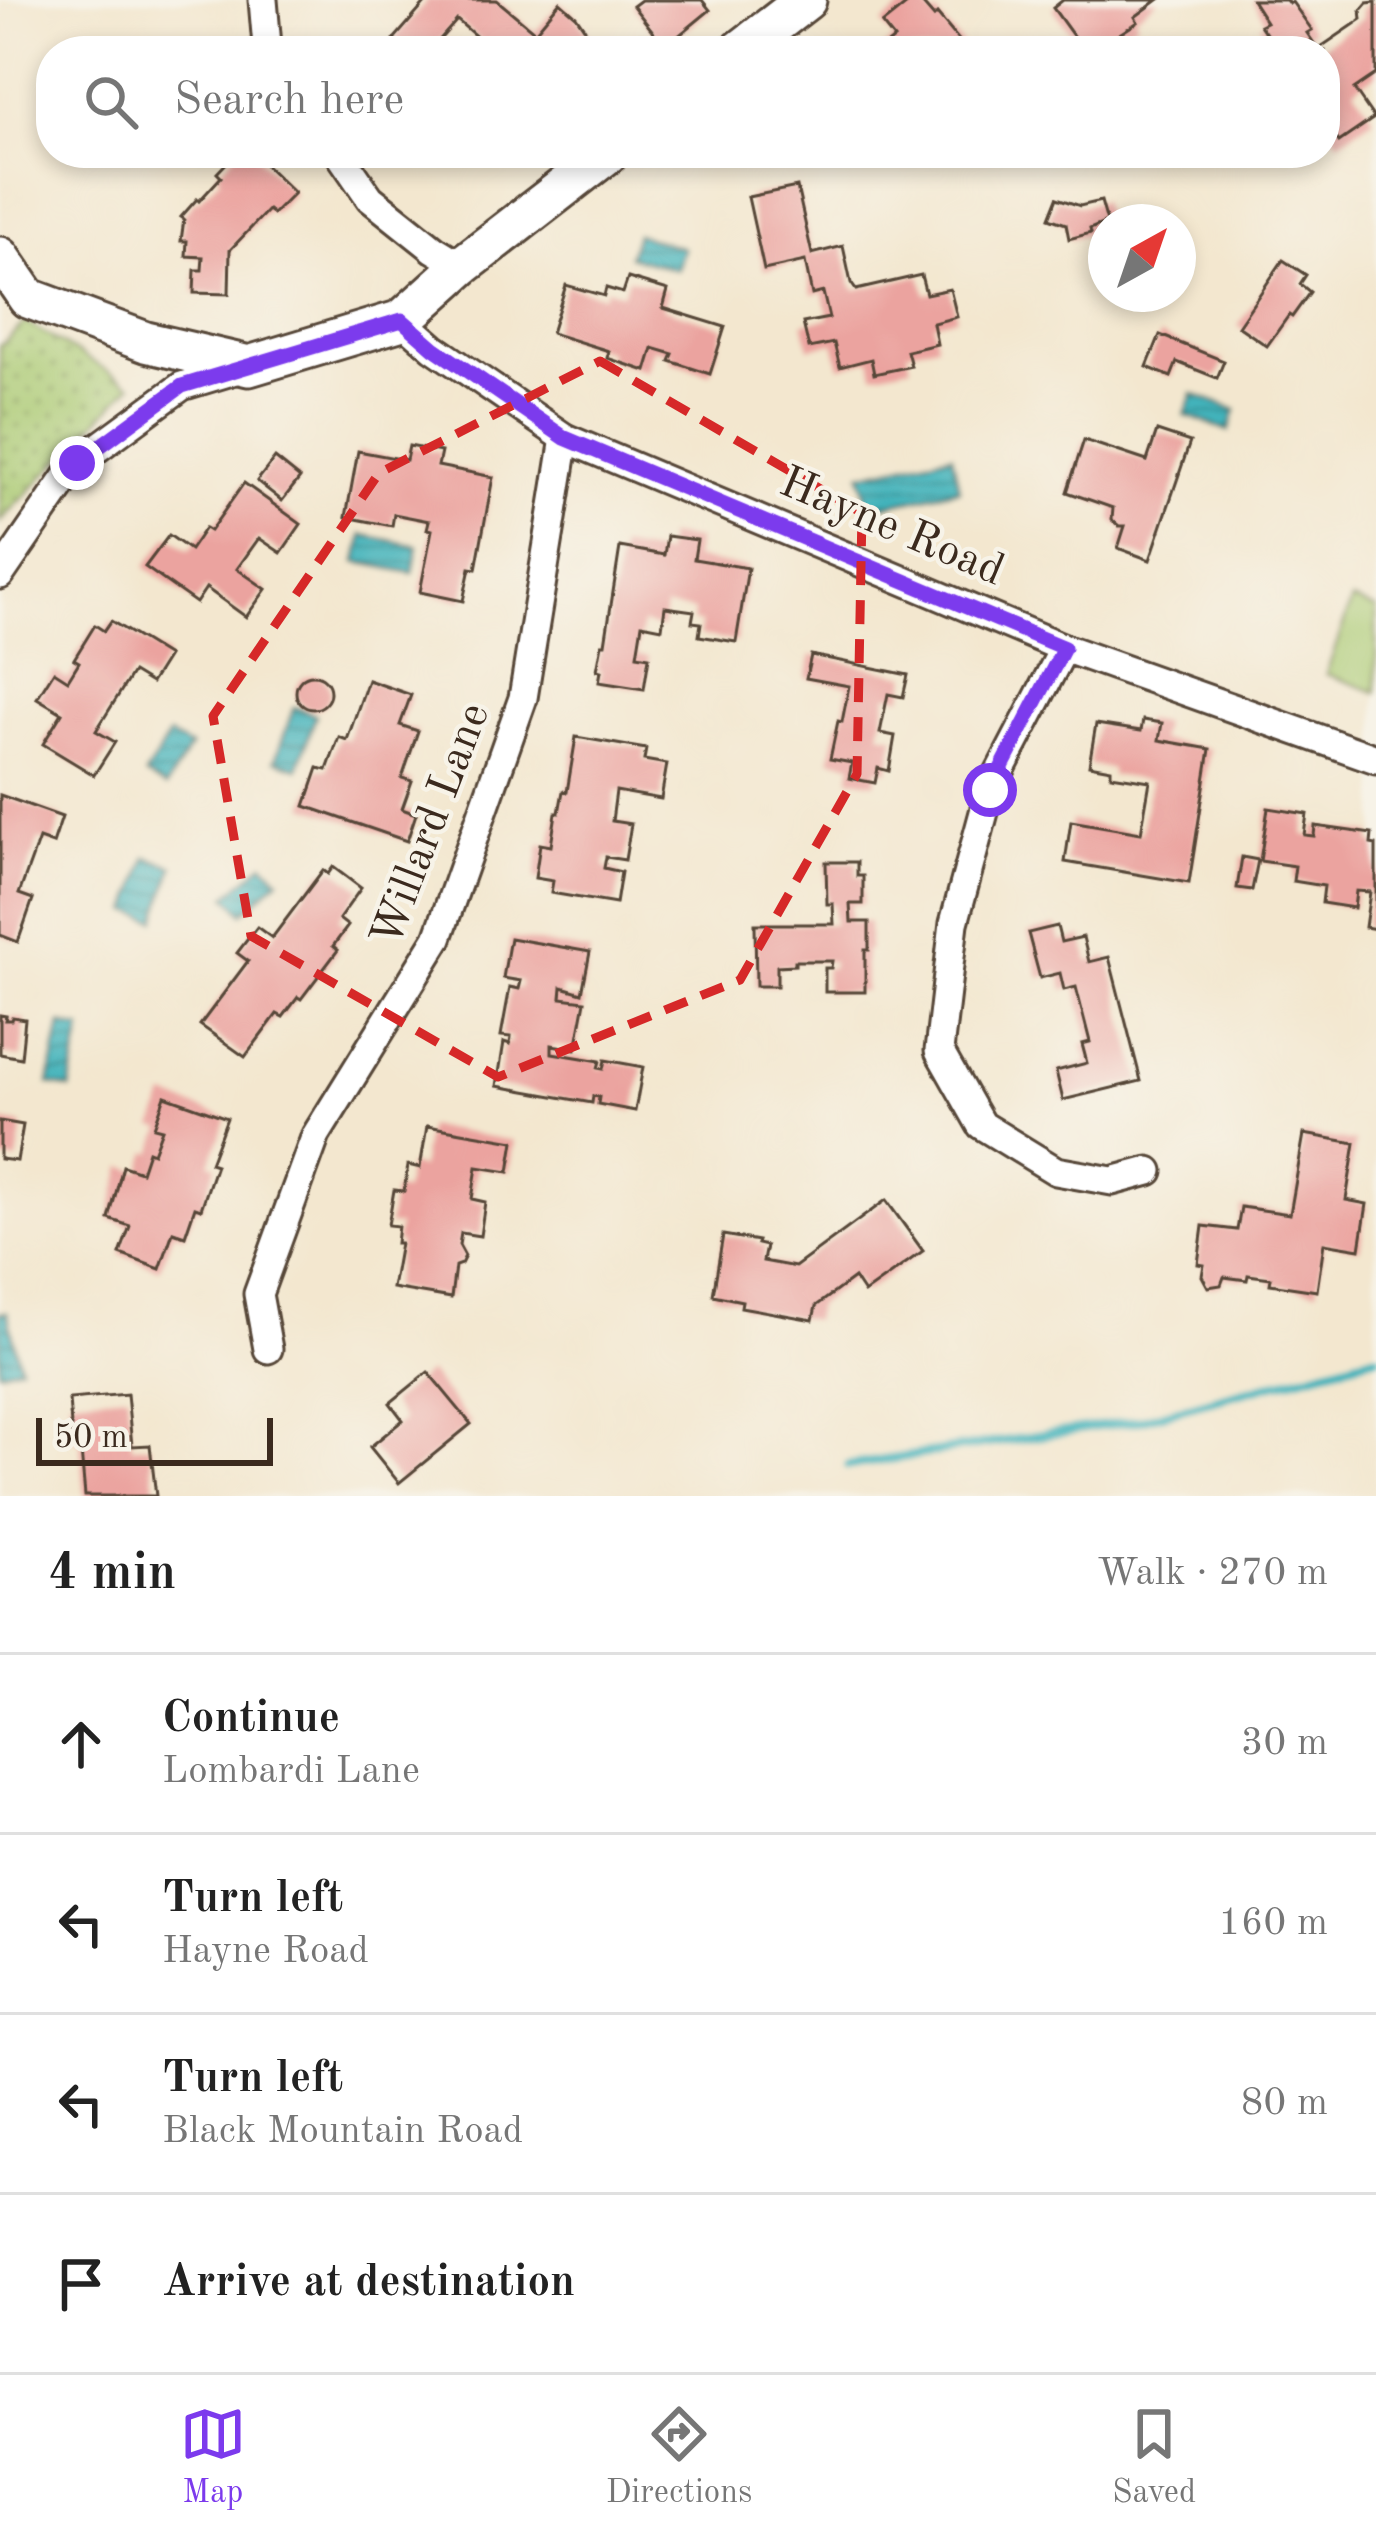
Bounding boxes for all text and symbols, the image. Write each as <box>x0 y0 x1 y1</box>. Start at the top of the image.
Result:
search box <box>36 36 1340 168</box>
icon: search <box>78 69 144 135</box>
text: Search here <box>174 79 404 124</box>
north arrow <box>1088 204 1196 312</box>
route end <box>50 436 104 490</box>
street label: Hayne Road <box>773 461 1010 595</box>
street label: Willard Lane <box>365 698 499 953</box>
route start <box>963 763 1017 817</box>
scale bar <box>36 1412 273 1465</box>
text: 50 m <box>54 1422 128 1455</box>
text: 4 min <box>48 1549 176 1600</box>
text: Walk · 270 m <box>1097 1554 1328 1593</box>
text: Continue <box>162 1697 340 1742</box>
icon: ahead <box>48 1711 114 1777</box>
text: 30 m <box>1241 1724 1328 1763</box>
text: Lombardi Lane <box>162 1752 420 1791</box>
text: Turn left <box>162 1877 343 1922</box>
icon: left <box>48 1891 114 1957</box>
text: 160 m <box>1218 1904 1328 1943</box>
text: Hayne Road <box>162 1932 369 1971</box>
text: Turn left <box>162 2057 343 2102</box>
icon: left <box>48 2071 114 2137</box>
text: 80 m <box>1241 2084 1328 2123</box>
text: Black Mountain Road <box>162 2112 523 2151</box>
icon: arrive <box>48 2251 114 2317</box>
text: Arrive at destination <box>162 2261 575 2306</box>
tab: Map <box>180 2401 246 2514</box>
tab: Directions <box>606 2401 752 2514</box>
tab: Saved <box>1112 2401 1196 2514</box>

